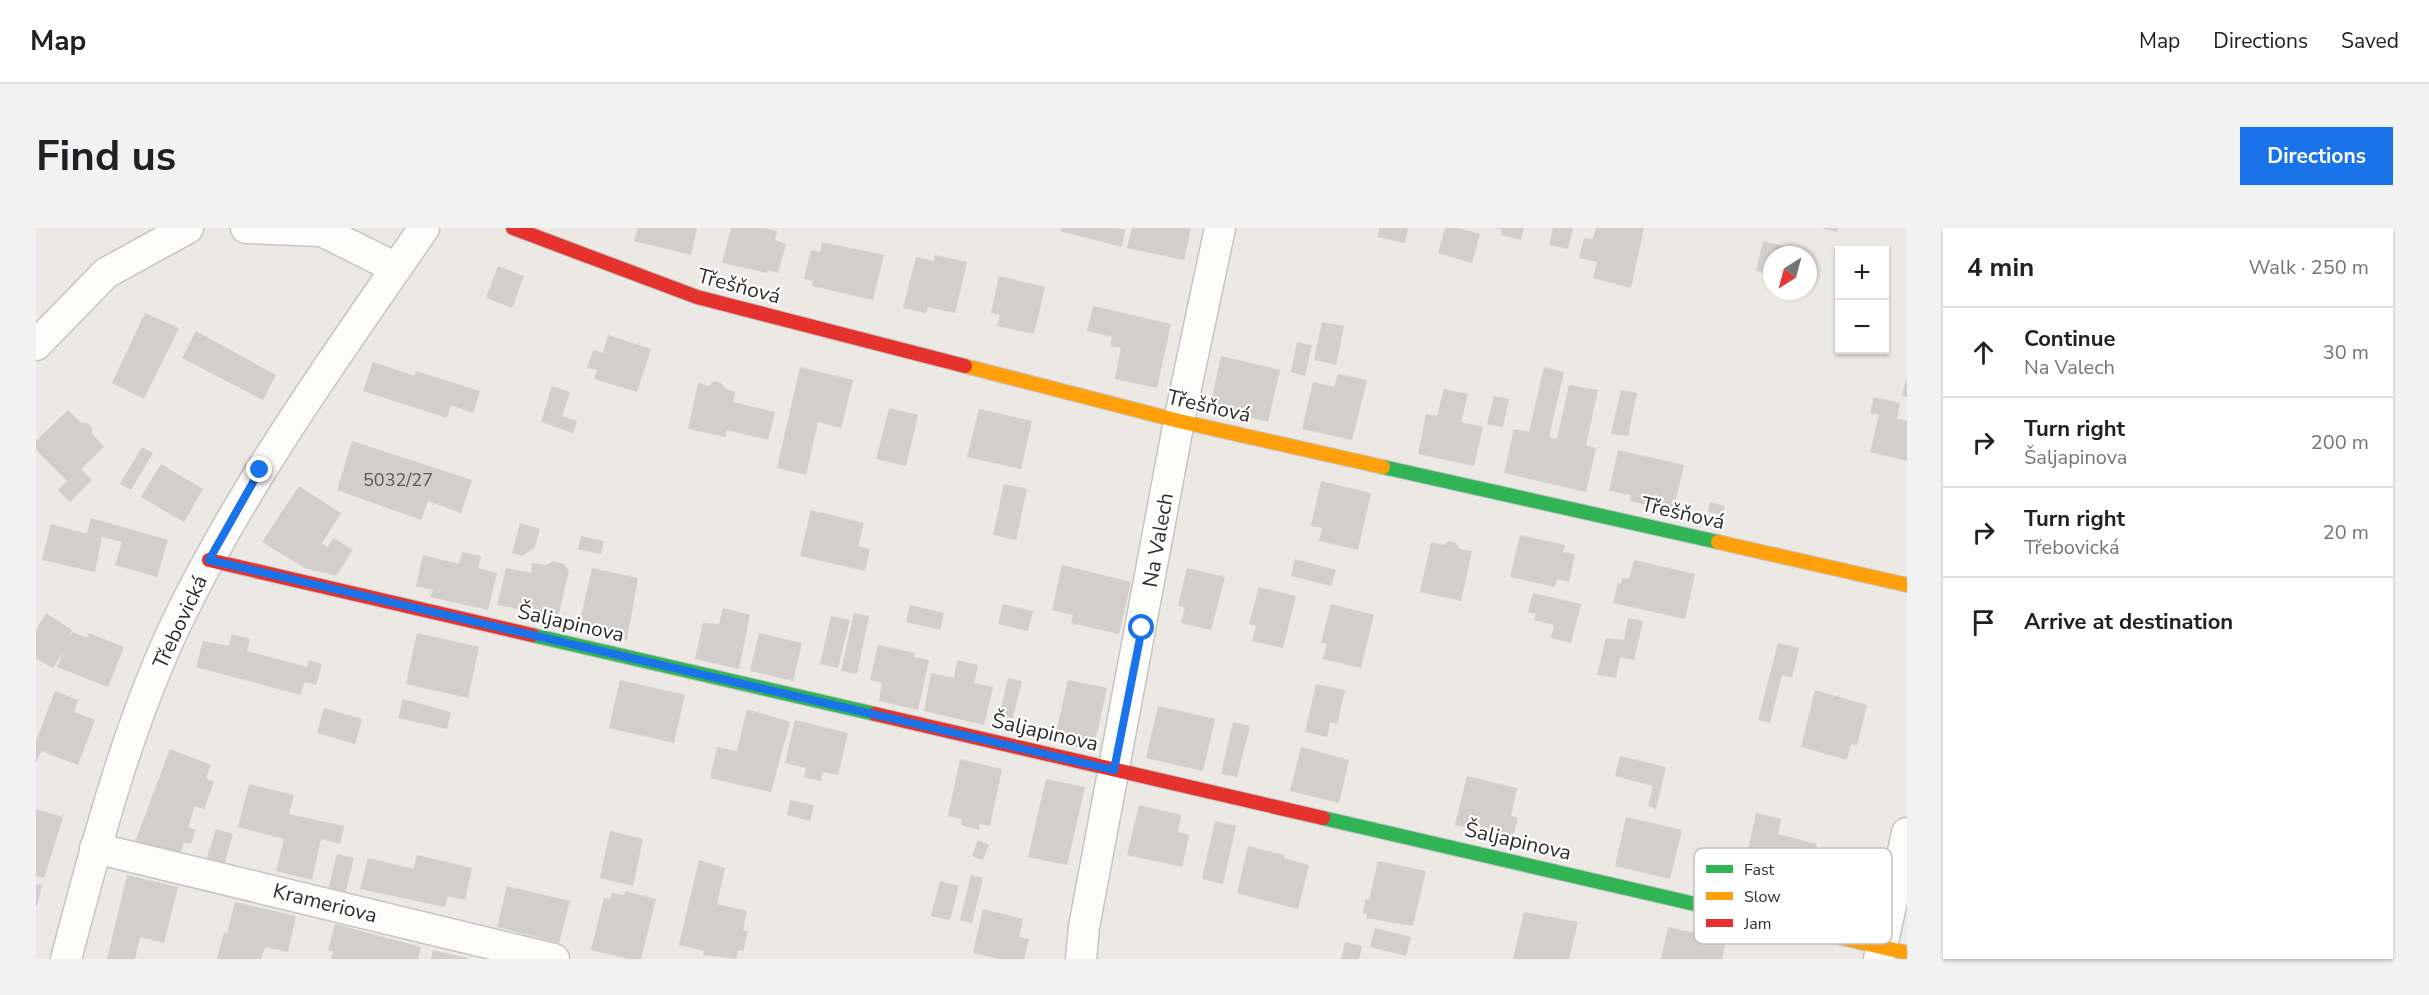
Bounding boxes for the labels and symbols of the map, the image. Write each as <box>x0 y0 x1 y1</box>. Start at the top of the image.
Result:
north arrow <box>1763 246 1817 300</box>
street label: Třešňová <box>694 261 784 311</box>
street label: Třešňová <box>1164 383 1254 429</box>
route end <box>246 456 272 482</box>
house number: 5032/27 <box>363 468 433 492</box>
street label: Třešňová <box>1638 490 1728 536</box>
street label: Na Valech <box>1136 491 1180 589</box>
street label: Třebovická <box>146 571 214 673</box>
street label: Šaljapinova <box>515 597 627 649</box>
route start <box>1128 614 1154 640</box>
street label: Šaljapinova <box>989 706 1101 758</box>
street label: Šaljapinova <box>1462 815 1574 867</box>
legend <box>1694 848 1892 944</box>
text: Fast <box>1744 859 1775 881</box>
street label: Krameriova <box>270 877 380 929</box>
text: Slow <box>1744 886 1781 908</box>
text: Jam <box>1743 913 1771 935</box>

